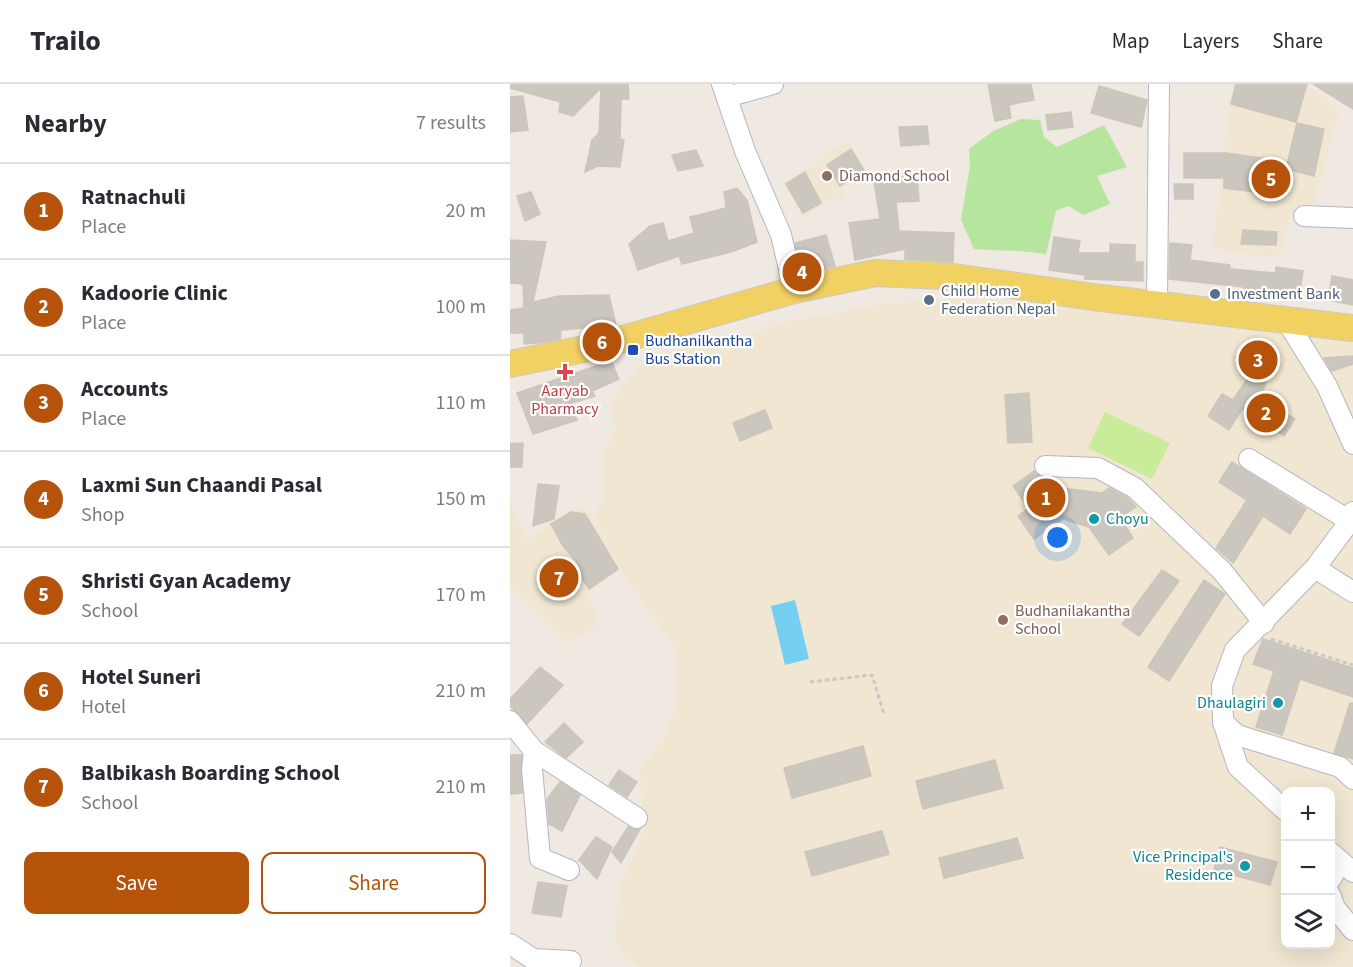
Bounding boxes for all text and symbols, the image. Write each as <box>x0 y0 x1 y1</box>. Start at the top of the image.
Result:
text: Trailo <box>30 21 101 61</box>
text: Map <box>1112 26 1149 56</box>
text: Layers <box>1182 26 1239 56</box>
text: Share <box>1272 26 1323 56</box>
text: Nearby <box>24 105 107 142</box>
text: 7 results <box>416 109 486 137</box>
pin: 5 <box>1252 156 1290 202</box>
place label: Diamond School <box>839 165 950 187</box>
marker: Diamond School <box>820 169 834 183</box>
text: Ratnachuli <box>81 181 186 213</box>
text: 1 <box>38 197 49 225</box>
text: 20 m <box>446 197 486 225</box>
text: Place <box>81 213 126 241</box>
pin: 4 <box>782 250 822 294</box>
text: Kadoorie Clinic <box>81 277 228 309</box>
place label: Child Home Federation Nepal <box>941 280 1056 320</box>
place label: Investment Bank <box>1227 283 1340 305</box>
marker: Investment Bank <box>1208 287 1222 301</box>
text: 2 <box>38 293 49 321</box>
text: 100 m <box>436 293 486 321</box>
marker: Child Home Federation Nepal <box>922 293 936 307</box>
text: Place <box>81 309 126 337</box>
pin: 6 <box>582 320 622 364</box>
place label: Budhanilkantha Bus Station <box>645 330 752 370</box>
pin: 3 <box>1238 338 1278 382</box>
marker: Budhanilkantha Bus Station <box>626 343 640 357</box>
marker: Aaryab Pharmacy <box>558 365 572 379</box>
text: Accounts <box>81 373 168 405</box>
place label: Aaryab Pharmacy <box>531 380 599 420</box>
text: 3 <box>38 389 49 417</box>
text: 110 m <box>436 389 486 417</box>
pin: 2 <box>1246 390 1286 436</box>
text: Place <box>81 405 126 433</box>
text: Laxmi Sun Chaandi Pasal <box>81 469 322 501</box>
pin: 1 <box>1026 476 1066 520</box>
text: 4 <box>38 485 49 513</box>
text: 150 m <box>436 485 486 513</box>
text: Shop <box>81 501 125 529</box>
place label: Choyu <box>1106 508 1149 530</box>
marker: Choyu <box>1087 512 1101 526</box>
your location <box>1043 523 1072 552</box>
pin: 7 <box>539 556 578 600</box>
text: Shristi Gyan Academy <box>81 565 291 597</box>
text: 5 <box>38 581 49 609</box>
text: 170 m <box>436 581 486 609</box>
text: School <box>81 597 138 625</box>
place label: Budhanilakantha School <box>1015 600 1130 640</box>
marker: Budhanilakantha School <box>996 613 1010 627</box>
text: Hotel Suneri <box>81 661 201 693</box>
text: 6 <box>38 677 49 705</box>
text: 210 m <box>436 677 486 705</box>
place label: Dhaulagiri <box>1197 692 1266 714</box>
text: Hotel <box>81 693 126 721</box>
marker: Dhaulagiri <box>1271 696 1285 710</box>
text: Balbikash Boarding School <box>81 757 340 789</box>
text: 7 <box>38 773 49 801</box>
text: 210 m <box>436 773 486 801</box>
map controls <box>1281 787 1335 949</box>
button: + <box>1281 787 1335 841</box>
text: School <box>81 789 138 817</box>
button: − <box>1281 841 1335 895</box>
place label: Vice Principal's Residence <box>1133 846 1233 886</box>
button: Save <box>24 852 249 914</box>
button: Share <box>261 852 486 914</box>
marker: Vice Principal's Residence <box>1238 859 1252 873</box>
button: layers <box>1281 895 1335 949</box>

